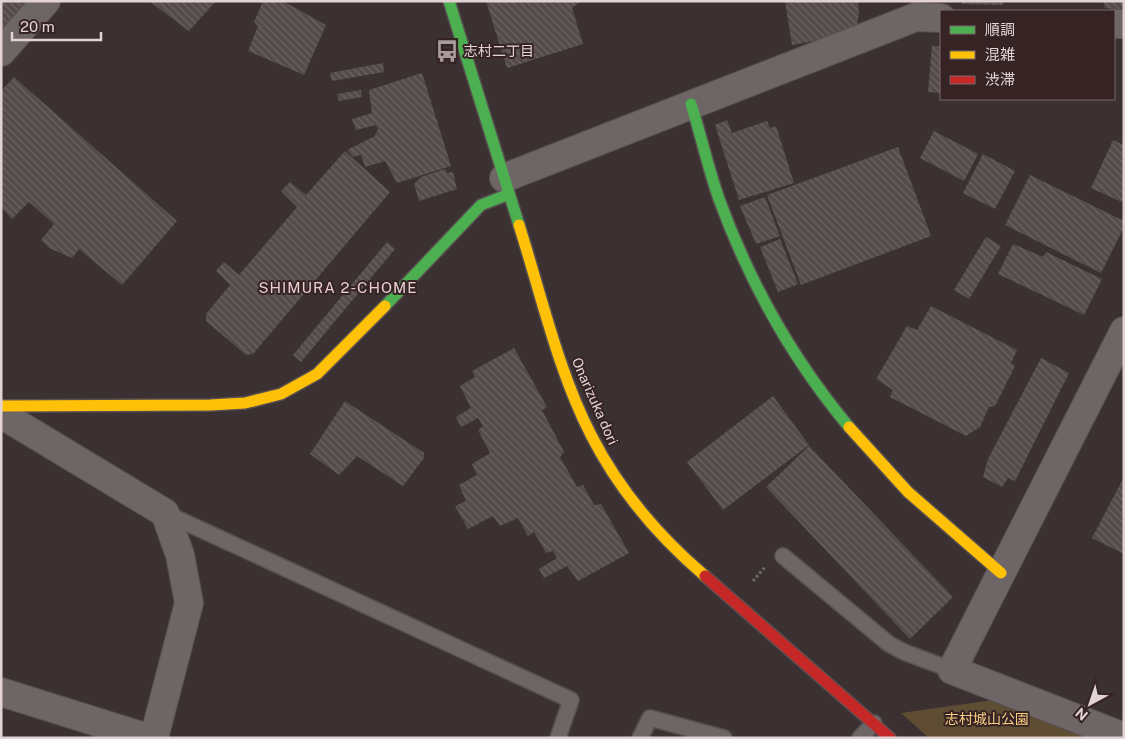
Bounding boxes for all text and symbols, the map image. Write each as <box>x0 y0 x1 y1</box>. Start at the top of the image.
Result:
scale bar <box>12 10 101 42</box>
legend <box>940 10 1115 100</box>
text: 20 m <box>20 18 55 35</box>
text: 順調 <box>985 21 1015 38</box>
bus stop icon: 志村二丁目 <box>434 38 460 64</box>
place label: 志村二丁目 <box>464 43 534 59</box>
text: 混雑 <box>985 46 1015 63</box>
text: 渋滞 <box>985 71 1015 88</box>
district label: SHIMURA 2-CHOME <box>259 279 417 296</box>
street label: Onarizuka dori <box>569 355 621 447</box>
north arrow <box>1065 679 1115 729</box>
text: N <box>1072 704 1091 724</box>
park label: 志村城山公園 <box>945 711 1029 727</box>

